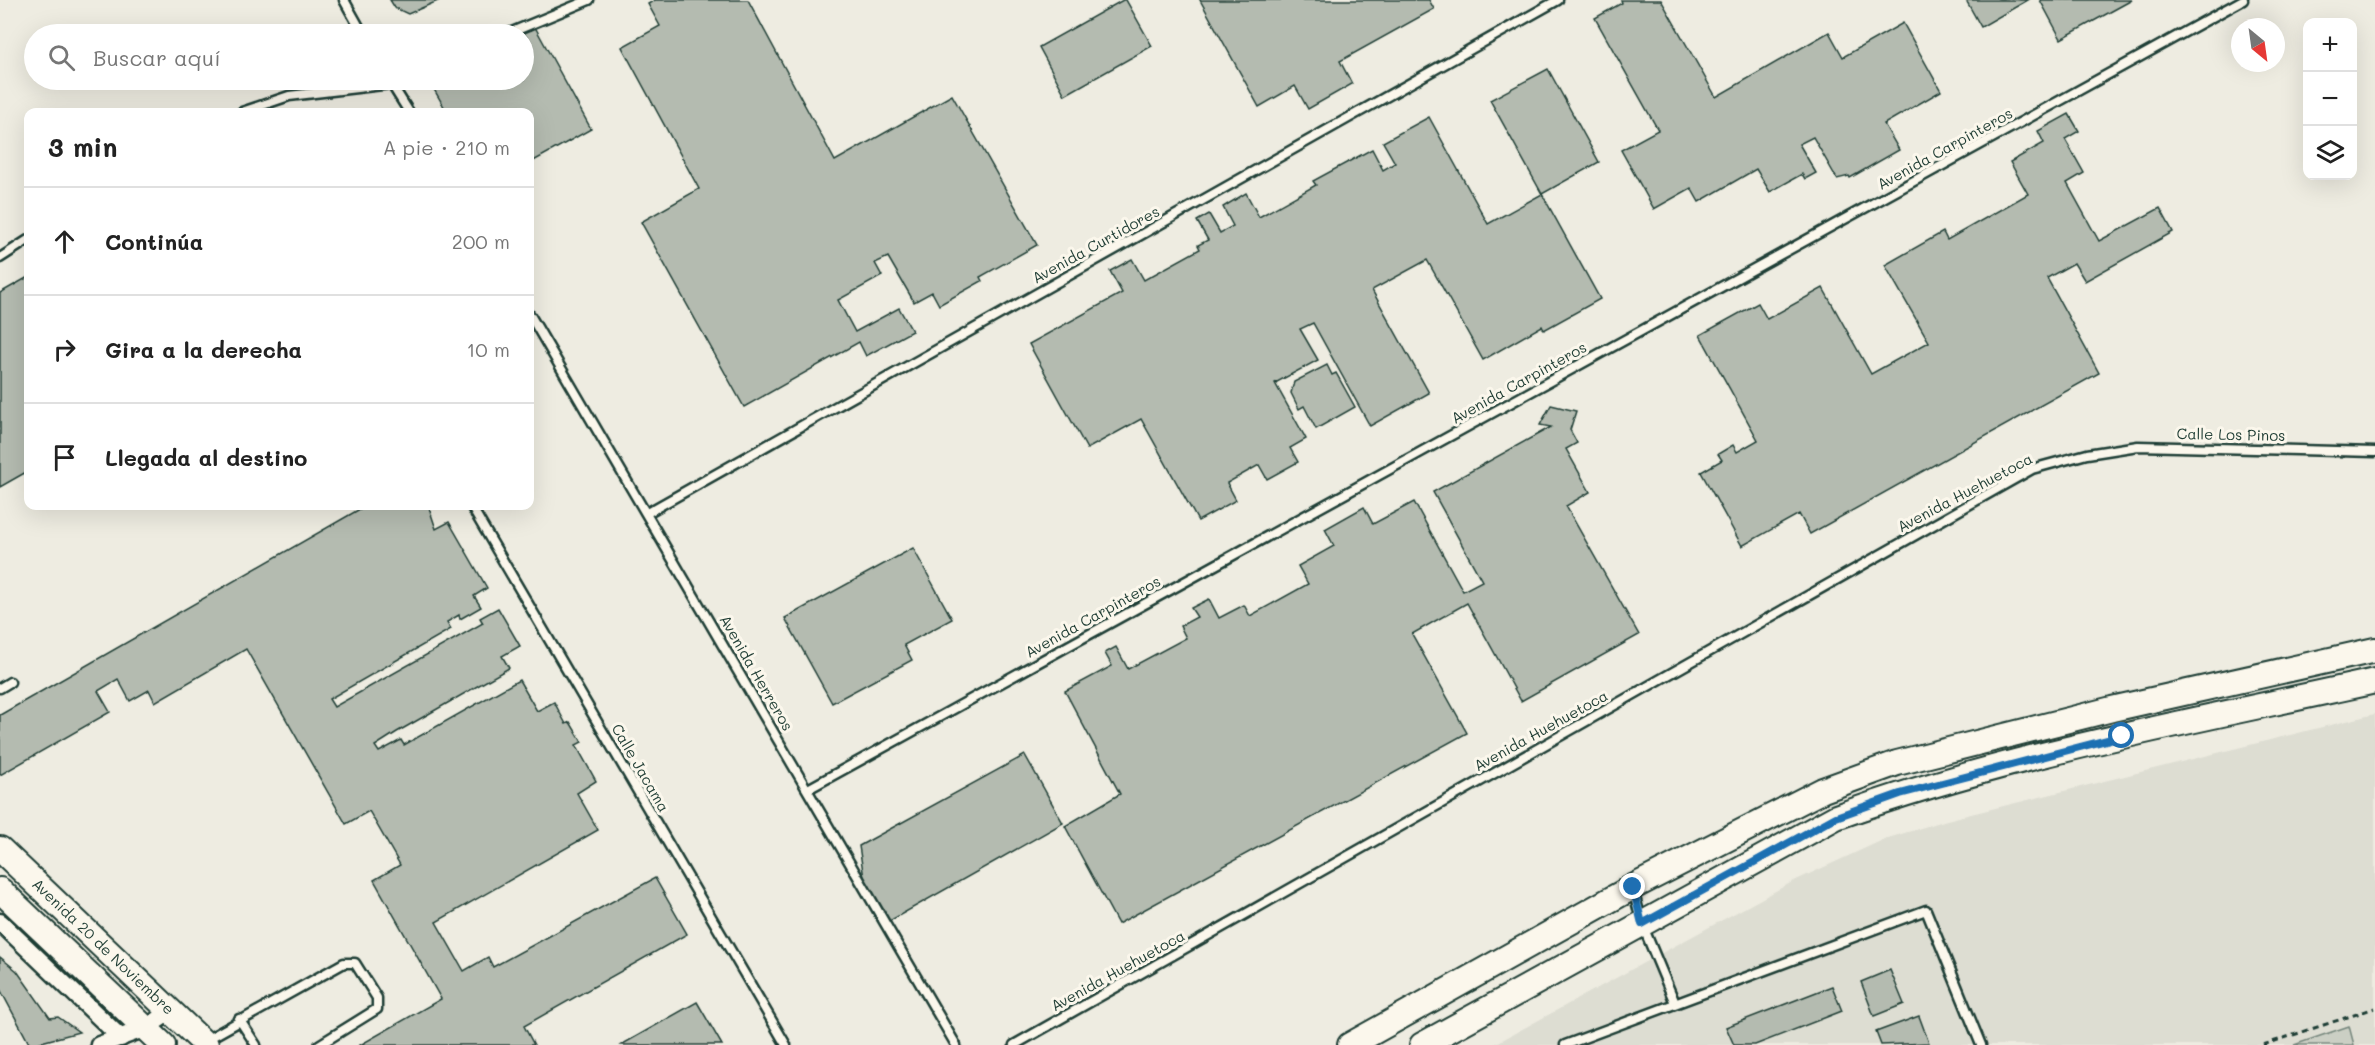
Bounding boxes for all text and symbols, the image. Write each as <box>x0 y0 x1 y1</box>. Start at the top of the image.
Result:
north arrow <box>2231 18 2285 72</box>
map controls <box>2303 18 2357 180</box>
button: + <box>2303 18 2357 72</box>
search box <box>24 24 534 90</box>
icon: search <box>45 41 78 74</box>
text: Buscar aquí <box>93 43 221 72</box>
button: − <box>2303 72 2357 126</box>
street label: Avenida Carpinteros <box>1873 103 2016 194</box>
button: layers <box>2303 126 2357 180</box>
text: 3 min <box>48 130 117 164</box>
text: A pie · 210 m <box>383 134 510 160</box>
street label: Avenida Curtidores <box>1028 201 1163 287</box>
icon: ahead <box>48 225 81 258</box>
text: Continúa <box>105 227 203 256</box>
text: 200 m <box>452 228 510 254</box>
icon: right <box>48 333 81 366</box>
text: Gira a la derecha <box>105 335 302 364</box>
text: 10 m <box>466 336 510 362</box>
street label: Avenida Carpinteros <box>1447 337 1590 428</box>
street label: Calle Los Pinos <box>2176 423 2286 445</box>
icon: arrive <box>48 441 81 474</box>
text: Llegada al destino <box>105 443 307 472</box>
street label: Avenida Huehuetoca <box>1893 448 2036 536</box>
street label: Avenida Carpinteros <box>1021 571 1164 662</box>
street label: Avenida Herreros <box>716 611 798 734</box>
street label: Avenida Huehuetoca <box>1470 685 1611 775</box>
street label: Calle Jacama <box>608 720 674 815</box>
route start <box>2108 722 2134 748</box>
route end <box>1619 873 1645 899</box>
street label: Avenida 20 de Noviembre <box>28 874 179 1019</box>
street label: Avenida Huehuetoca <box>1047 925 1188 1015</box>

